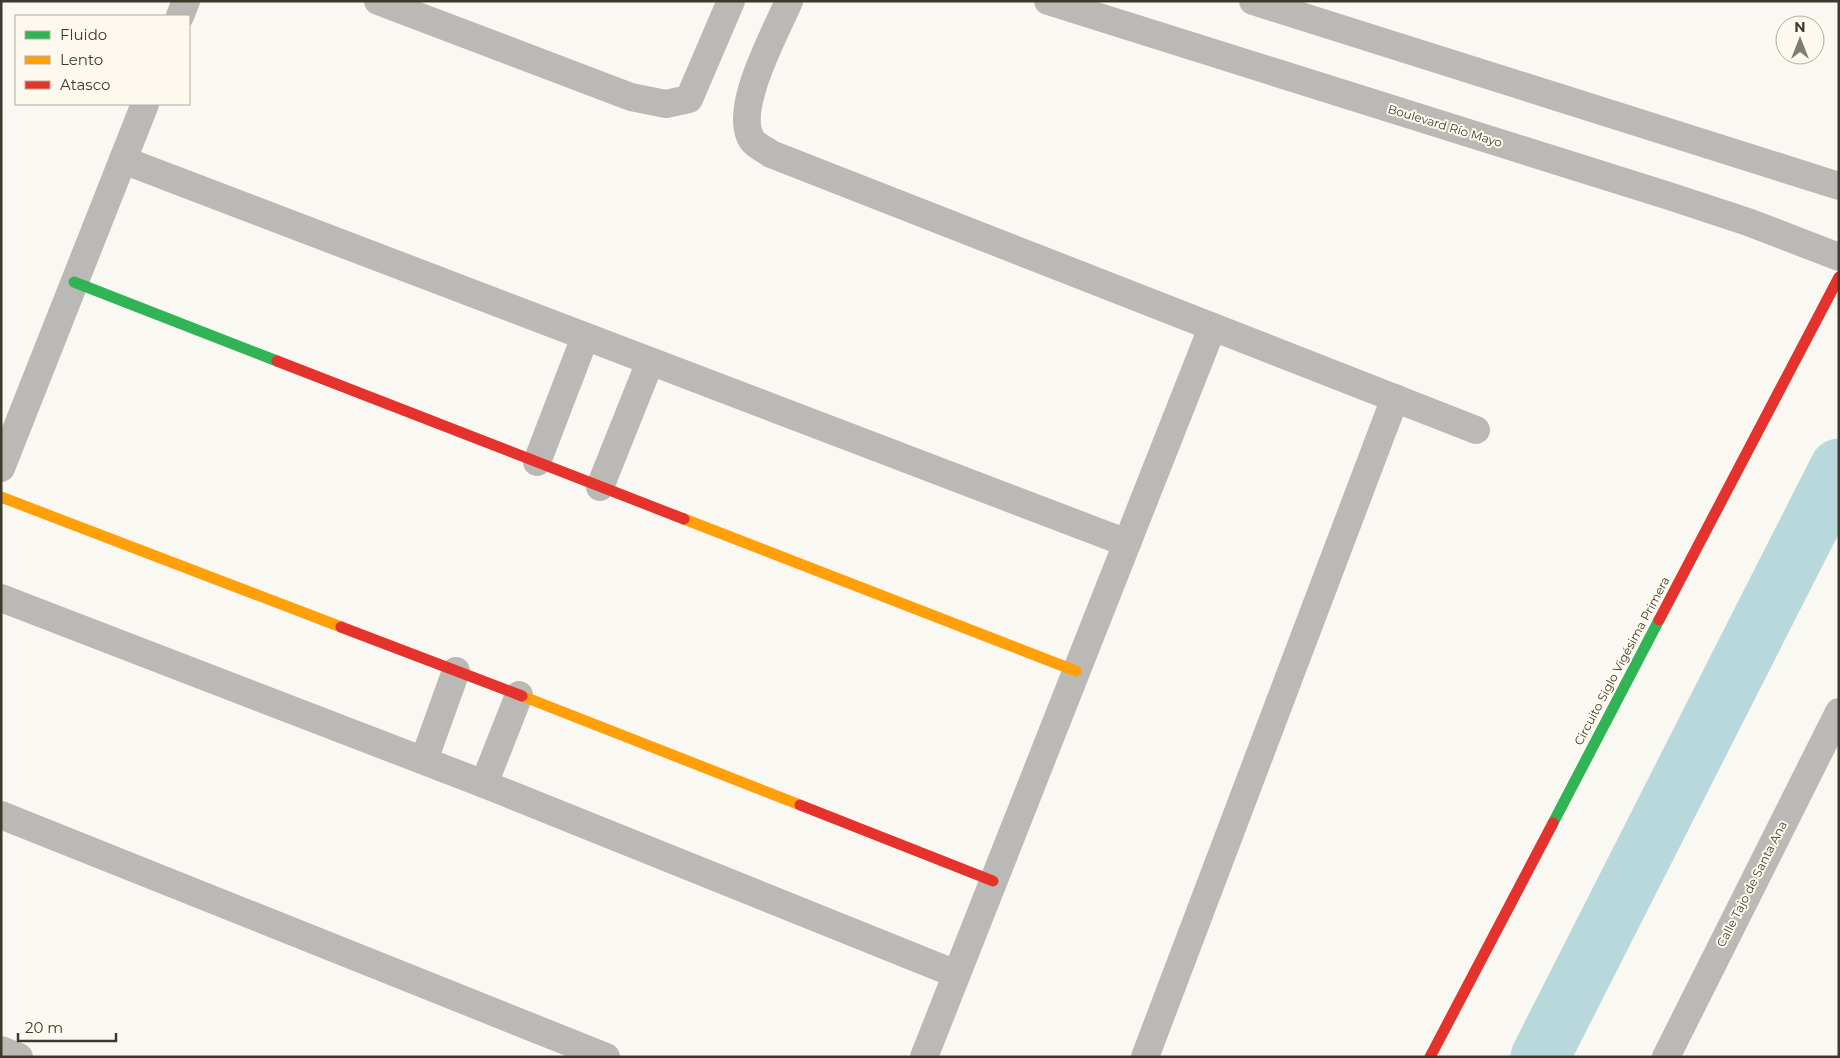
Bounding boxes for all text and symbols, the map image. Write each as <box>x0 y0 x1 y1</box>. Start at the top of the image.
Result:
legend <box>15 15 190 105</box>
north arrow <box>1775 15 1825 65</box>
text: N <box>1794 18 1806 36</box>
text: Fluido <box>60 25 107 44</box>
text: Lento <box>60 50 103 69</box>
text: Atasco <box>60 75 110 94</box>
street label: Boulevard Río Mayo <box>1386 101 1504 150</box>
street label: Circuito Siglo Vigésima Primera <box>1571 574 1673 748</box>
street label: Calle Tajo de Santa Ana <box>1713 818 1790 949</box>
scale bar <box>18 1010 115 1042</box>
text: 20 m <box>25 1018 63 1037</box>

